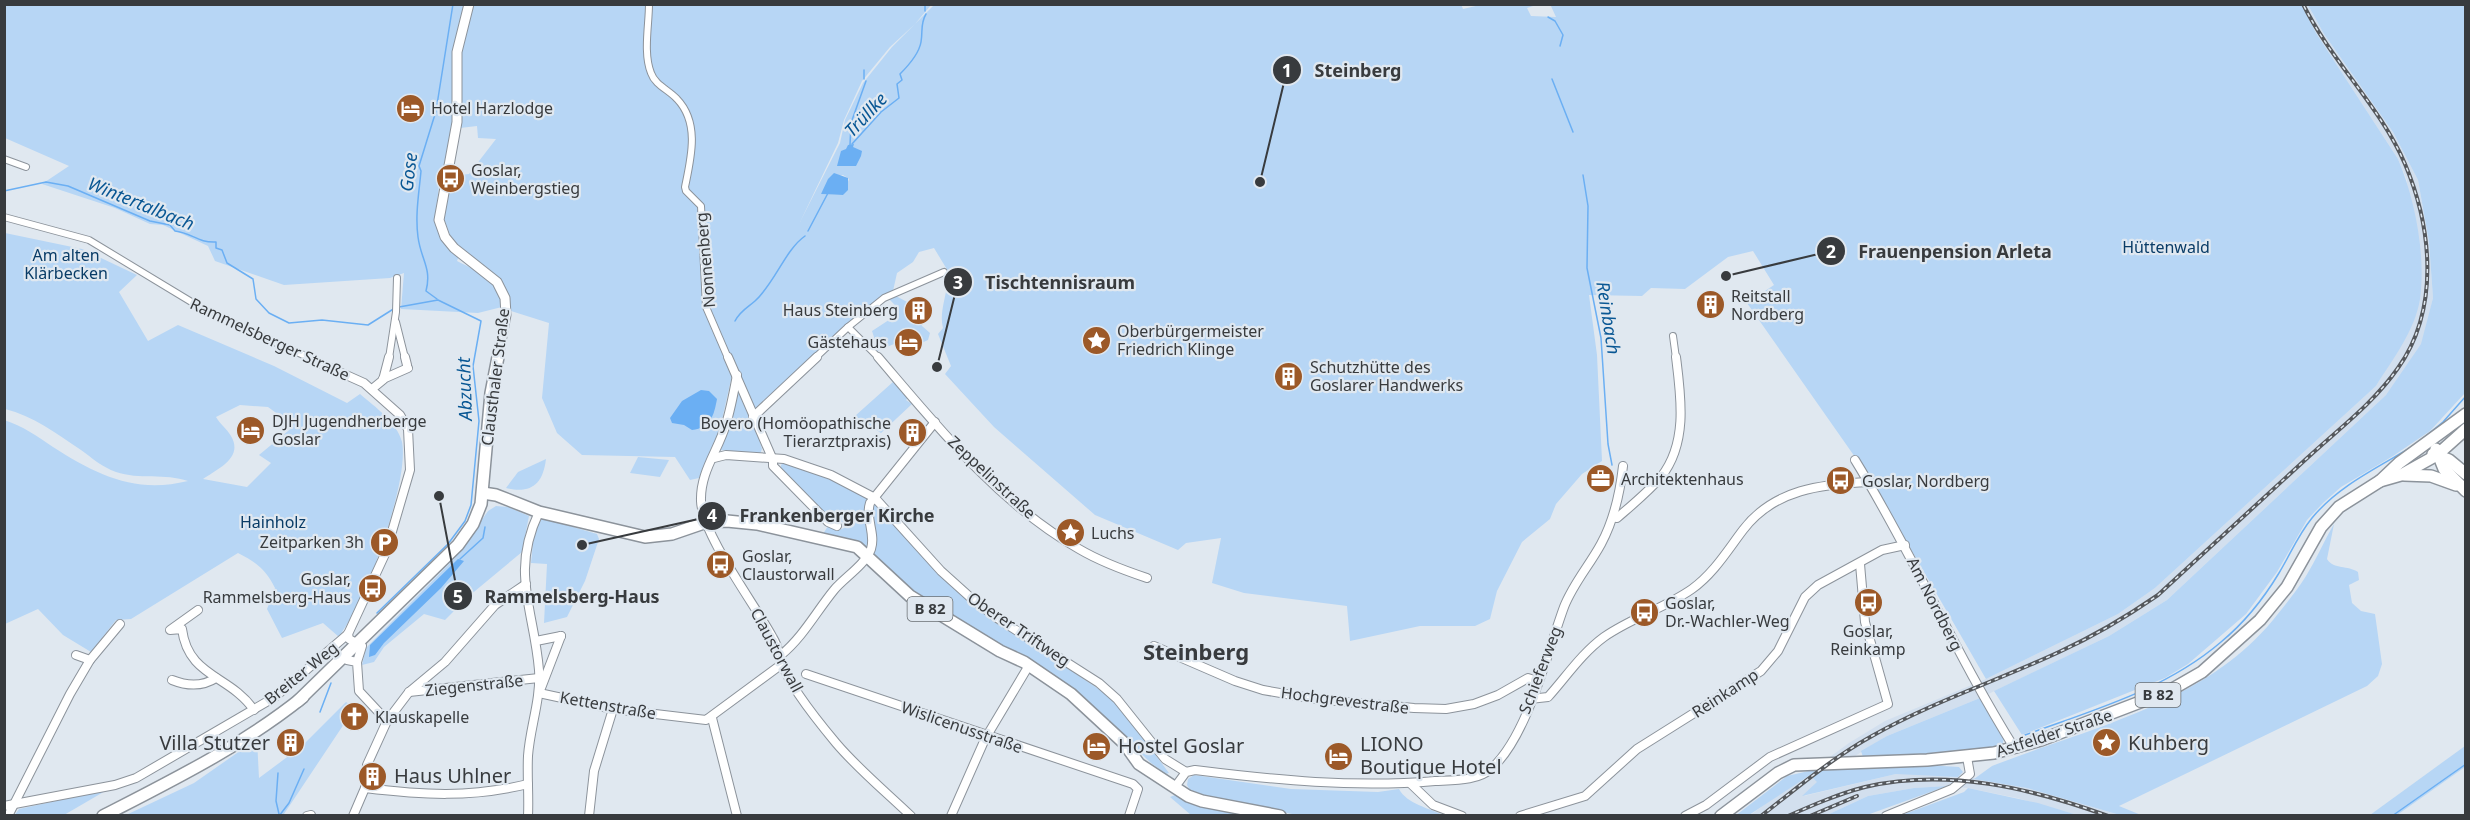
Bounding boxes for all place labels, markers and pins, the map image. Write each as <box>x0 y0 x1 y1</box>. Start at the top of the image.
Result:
callout: Steinberg <box>1272 52 1413 88</box>
hotel icon: Hotel Harzlodge <box>394 92 426 124</box>
place label: Hotel Harzlodge <box>431 97 553 119</box>
place label: Goslar, Weinbergstieg <box>471 159 580 199</box>
bus stop icon: Goslar, Weinbergstieg <box>434 163 466 195</box>
callout: Frauenpension Arleta <box>1816 233 2064 269</box>
callout: Tischtennisraum <box>943 264 1147 300</box>
place label: Reitstall Nordberg <box>1731 285 1804 325</box>
building icon: Reitstall Nordberg <box>1694 289 1726 321</box>
building icon: Haus Steinberg <box>903 294 935 326</box>
place label: Haus Steinberg <box>783 299 898 321</box>
place label: Oberbürgermeister Friedrich Klinge <box>1117 320 1264 360</box>
place icon: Oberbürgermeister Friedrich Klinge <box>1080 324 1112 356</box>
hotel icon: Gästehaus <box>892 326 924 358</box>
place label: Gästehaus <box>807 331 887 353</box>
place label: Schutzhütte des Goslarer Handwerks <box>1310 356 1463 396</box>
building icon: Schutzhütte des Goslarer Handwerks <box>1273 360 1305 392</box>
place label: DJH Jugendherberge Goslar <box>272 410 427 450</box>
place label: Boyero (Homöopathische Tierarztpraxis) <box>700 412 891 452</box>
hotel icon: DJH Jugendherberge Goslar <box>235 414 267 446</box>
building icon: Boyero (Homöopathische Tierarztpraxis) <box>896 416 928 448</box>
office icon: Architektenhaus <box>1584 463 1616 495</box>
bus stop icon: Goslar, Nordberg <box>1825 465 1857 497</box>
place label: Architektenhaus <box>1621 468 1744 490</box>
place label: Goslar, Nordberg <box>1862 470 1990 492</box>
callout: Frankenberger Kirche <box>697 498 946 534</box>
place icon: Luchs <box>1054 517 1086 549</box>
place label: Luchs <box>1091 522 1135 544</box>
parking icon: Zeitparken 3h <box>369 526 401 558</box>
place label: Zeitparken 3h <box>260 531 364 553</box>
place label: Goslar, Claustorwall <box>742 545 835 585</box>
bus stop icon: Goslar, Claustorwall <box>705 549 737 581</box>
place label: Goslar, Rammelsberg-Haus <box>203 568 351 608</box>
bus stop icon: Goslar, Rammelsberg-Haus <box>356 572 388 604</box>
callout: Rammelsberg-Haus <box>443 578 672 614</box>
bus stop icon: Goslar, Reinkamp <box>1852 587 1884 619</box>
place label: Goslar, Dr.-Wachler-Weg <box>1665 592 1790 632</box>
bus stop icon: Goslar, Dr.-Wachler-Weg <box>1628 596 1660 628</box>
place label: Goslar, Reinkamp <box>1830 620 1906 660</box>
church icon: Klauskapelle <box>338 701 370 733</box>
place label: Klauskapelle <box>375 706 469 728</box>
building icon: Villa Stutzer <box>275 727 307 759</box>
place icon: Kuhberg <box>2091 727 2123 759</box>
place label: Villa Stutzer <box>159 729 270 756</box>
place label: Kuhberg <box>2128 729 2209 756</box>
hotel icon: Hostel Goslar <box>1081 730 1113 762</box>
place label: LIONO Boutique Hotel <box>1360 730 1502 780</box>
place label: Hostel Goslar <box>1118 732 1244 759</box>
hotel icon: LIONO Boutique Hotel <box>1323 740 1355 772</box>
building icon: Haus Uhlner <box>357 760 389 792</box>
place label: Haus Uhlner <box>394 762 511 789</box>

